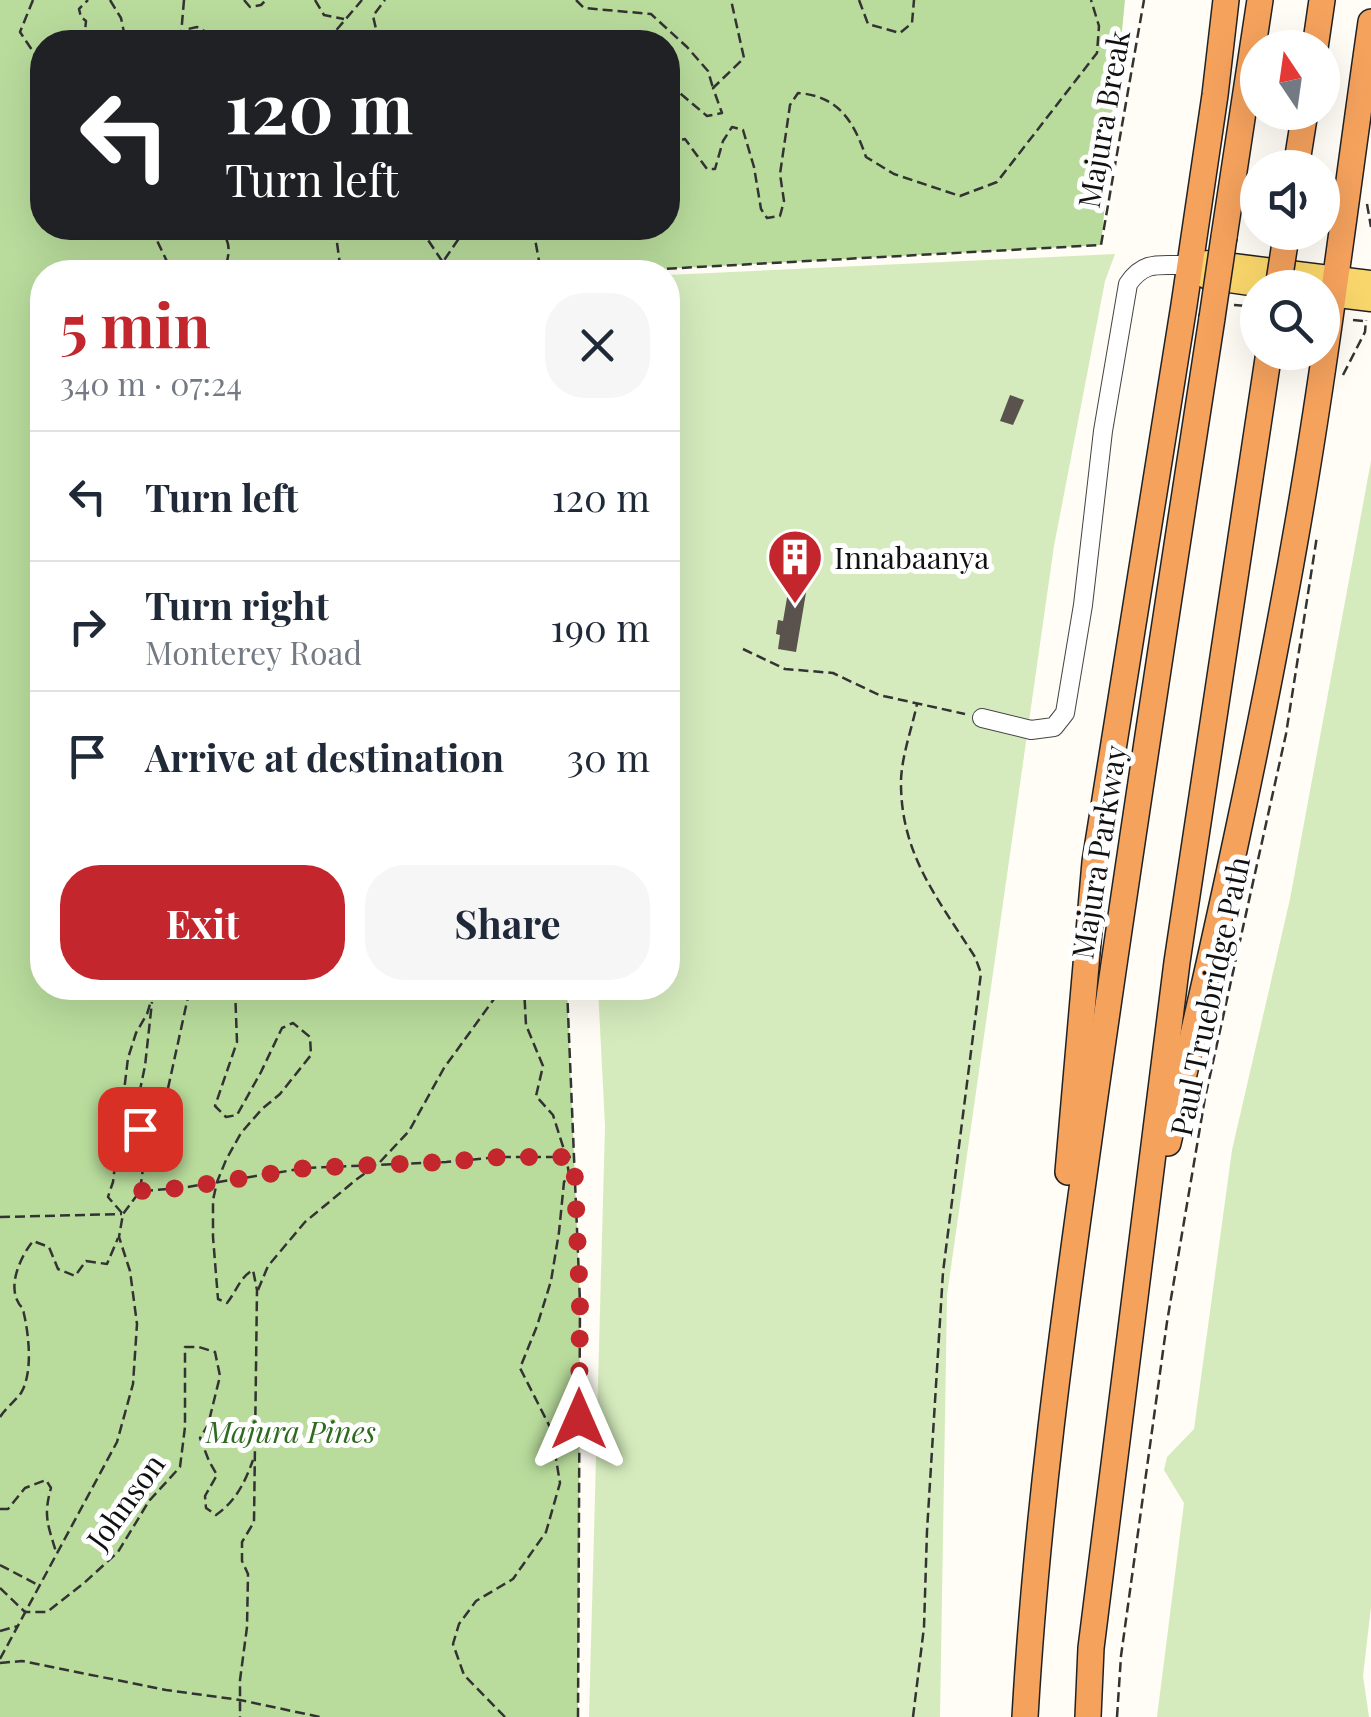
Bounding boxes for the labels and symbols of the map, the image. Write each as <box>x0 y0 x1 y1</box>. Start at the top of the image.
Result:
street label: Majura Break <box>1068 27 1138 211</box>
north arrow <box>1240 30 1340 130</box>
building icon: Innabaanya <box>765 527 825 606</box>
place label: Innabaanya <box>834 537 989 577</box>
street label: Majura Parkway <box>1061 742 1135 962</box>
street label: Paul Truebridge Path <box>1160 852 1258 1139</box>
pin <box>98 1087 183 1172</box>
position arrow <box>527 1367 631 1471</box>
park label: Majura Pines <box>204 1411 376 1451</box>
street label: Johnson <box>76 1445 173 1558</box>

